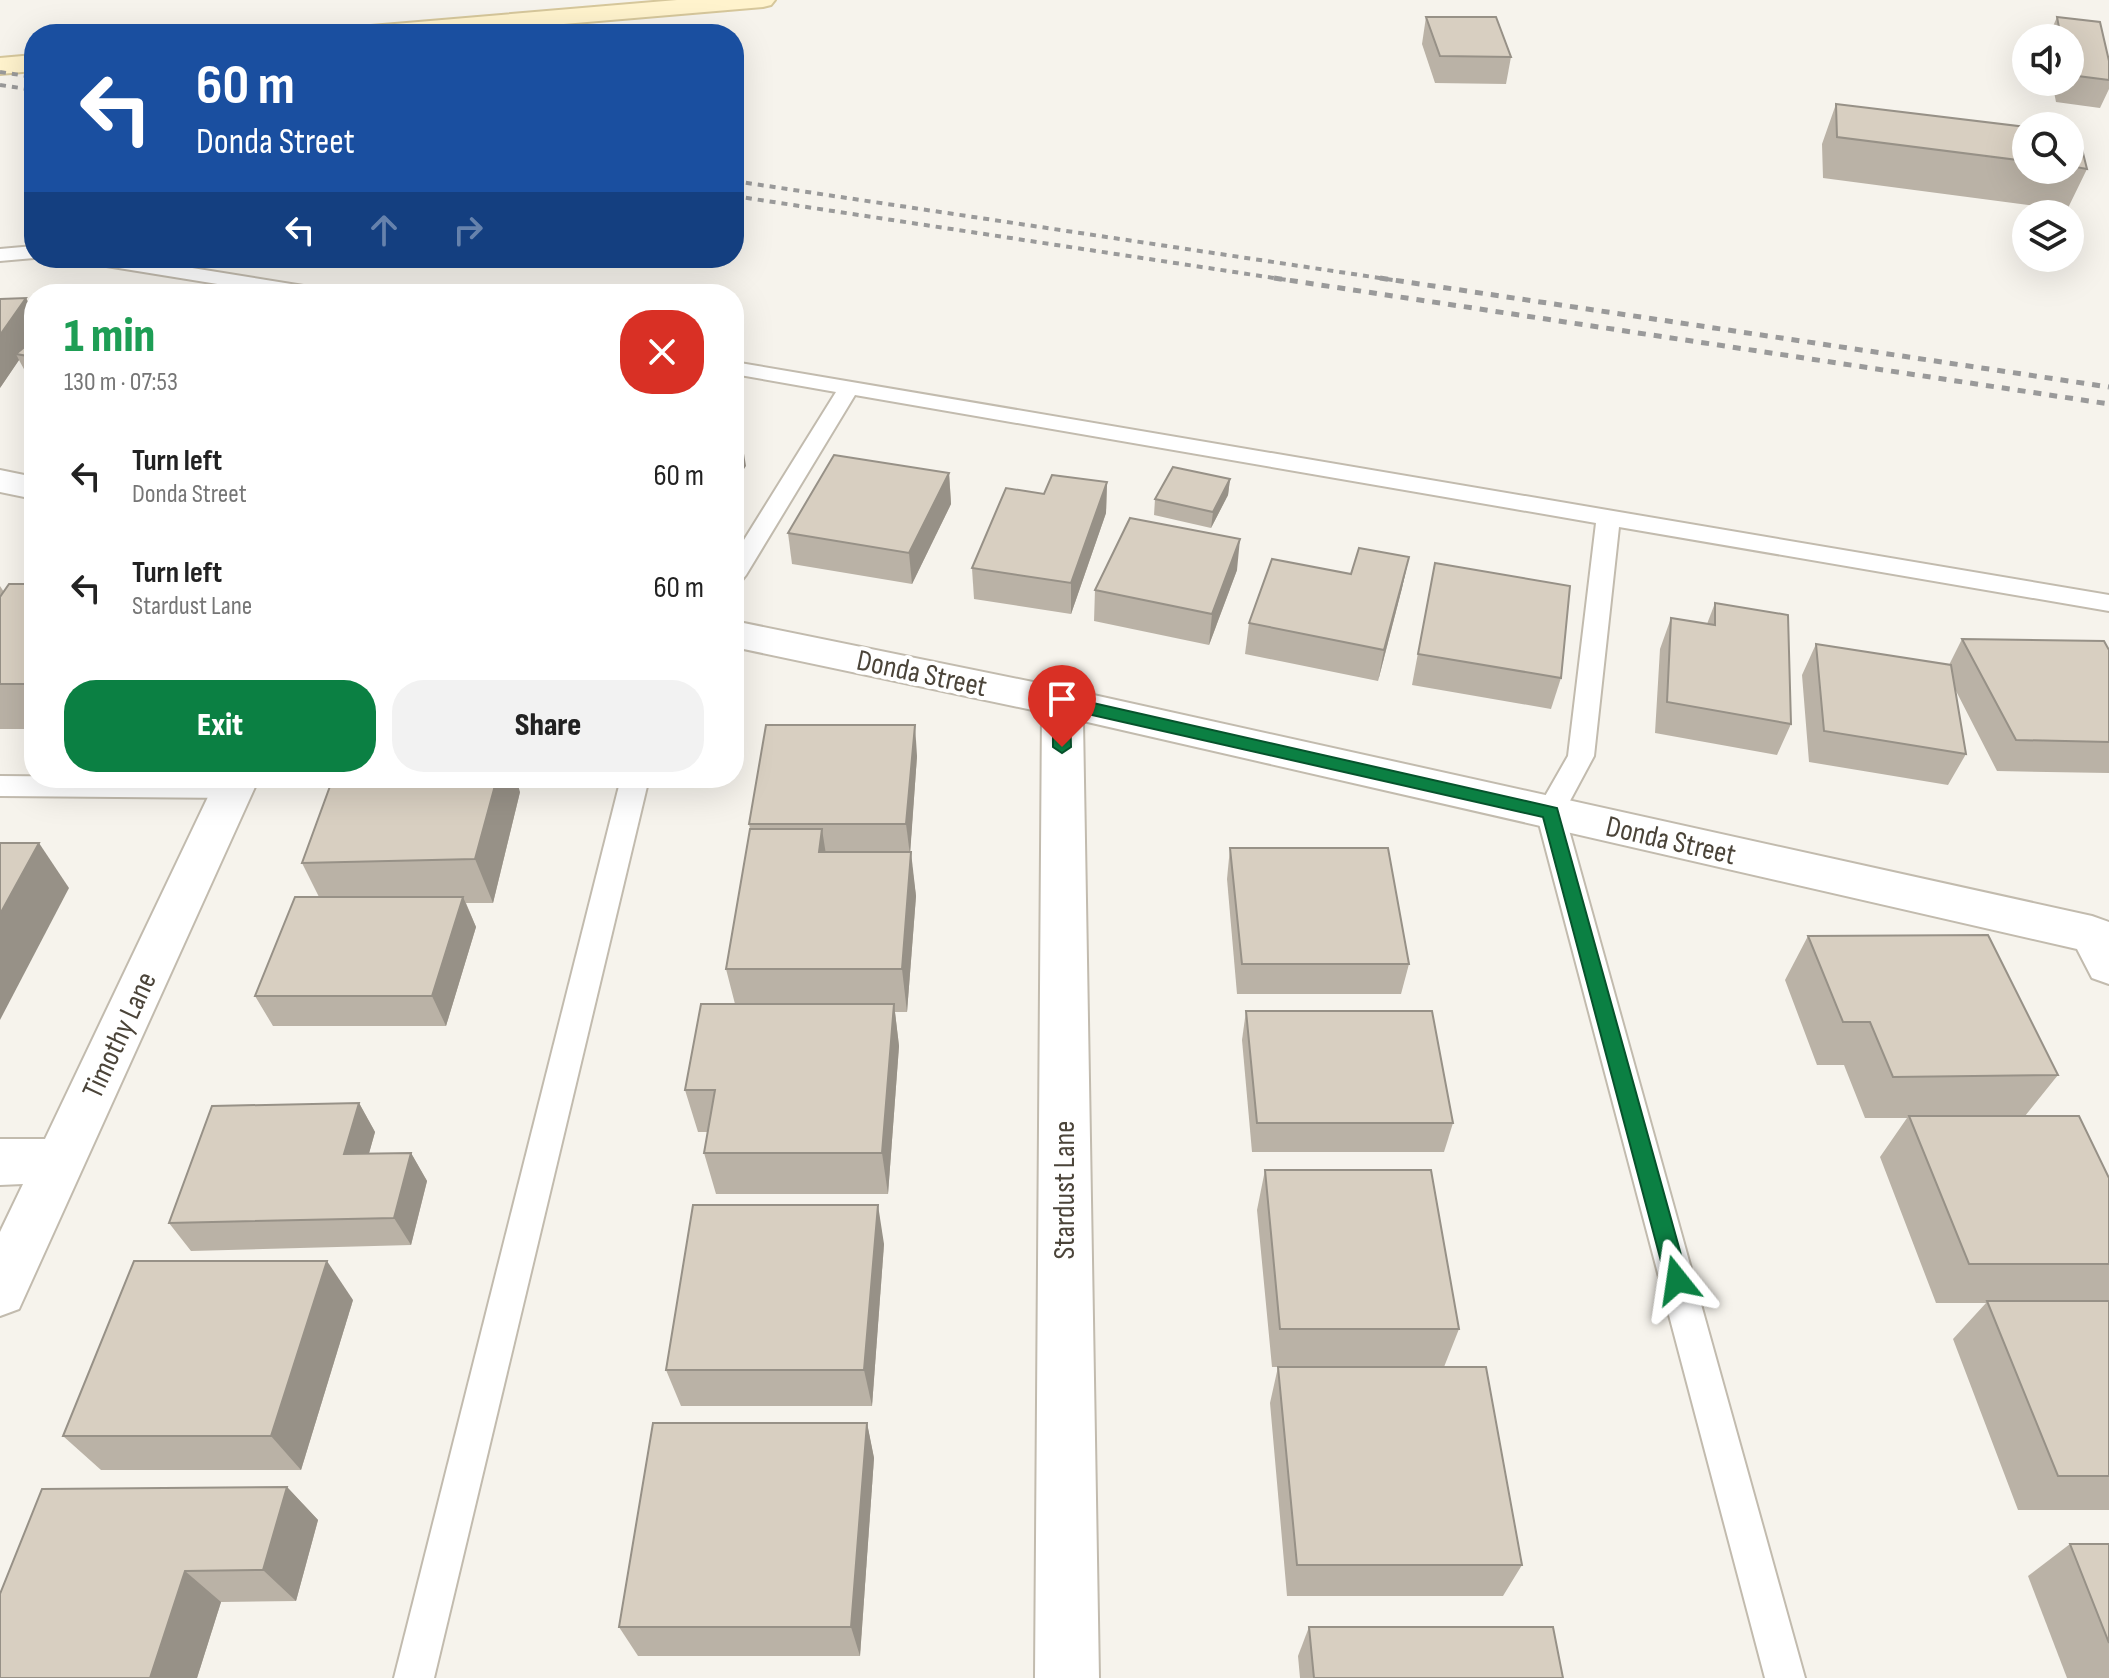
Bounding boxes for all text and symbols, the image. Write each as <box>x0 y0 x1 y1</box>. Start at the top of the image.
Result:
map controls <box>2012 24 2084 272</box>
button: sound <box>2012 24 2084 96</box>
text: 60 m <box>196 53 295 120</box>
icon: left <box>64 56 168 160</box>
button: search <box>2012 112 2084 184</box>
text: Donda Street <box>196 121 355 164</box>
button: layers <box>2012 200 2084 272</box>
icon: left <box>278 208 322 252</box>
icon: ahead <box>362 208 406 252</box>
icon: right <box>446 208 490 252</box>
text: 1 min <box>64 308 155 365</box>
button: close <box>620 310 704 394</box>
text: 130 m · 07:53 <box>64 367 178 398</box>
text: Turn left <box>132 443 222 479</box>
icon: left <box>64 454 108 498</box>
text: 60 m <box>653 458 704 494</box>
text: Donda Street <box>132 479 247 510</box>
text: Turn left <box>132 555 222 591</box>
icon: left <box>64 566 108 610</box>
text: 60 m <box>653 570 704 606</box>
text: Stardust Lane <box>132 591 252 622</box>
street label: Donda Street <box>853 643 990 705</box>
pin <box>1028 665 1096 747</box>
icon: arrive <box>1040 677 1084 721</box>
button: Exit <box>64 680 376 772</box>
button: Share <box>392 680 704 772</box>
street label: Donda Street <box>1602 809 1739 873</box>
street label: Timothy Lane <box>75 967 165 1104</box>
street label: Stardust Lane <box>1047 1121 1083 1259</box>
position arrow <box>1635 1238 1719 1322</box>

